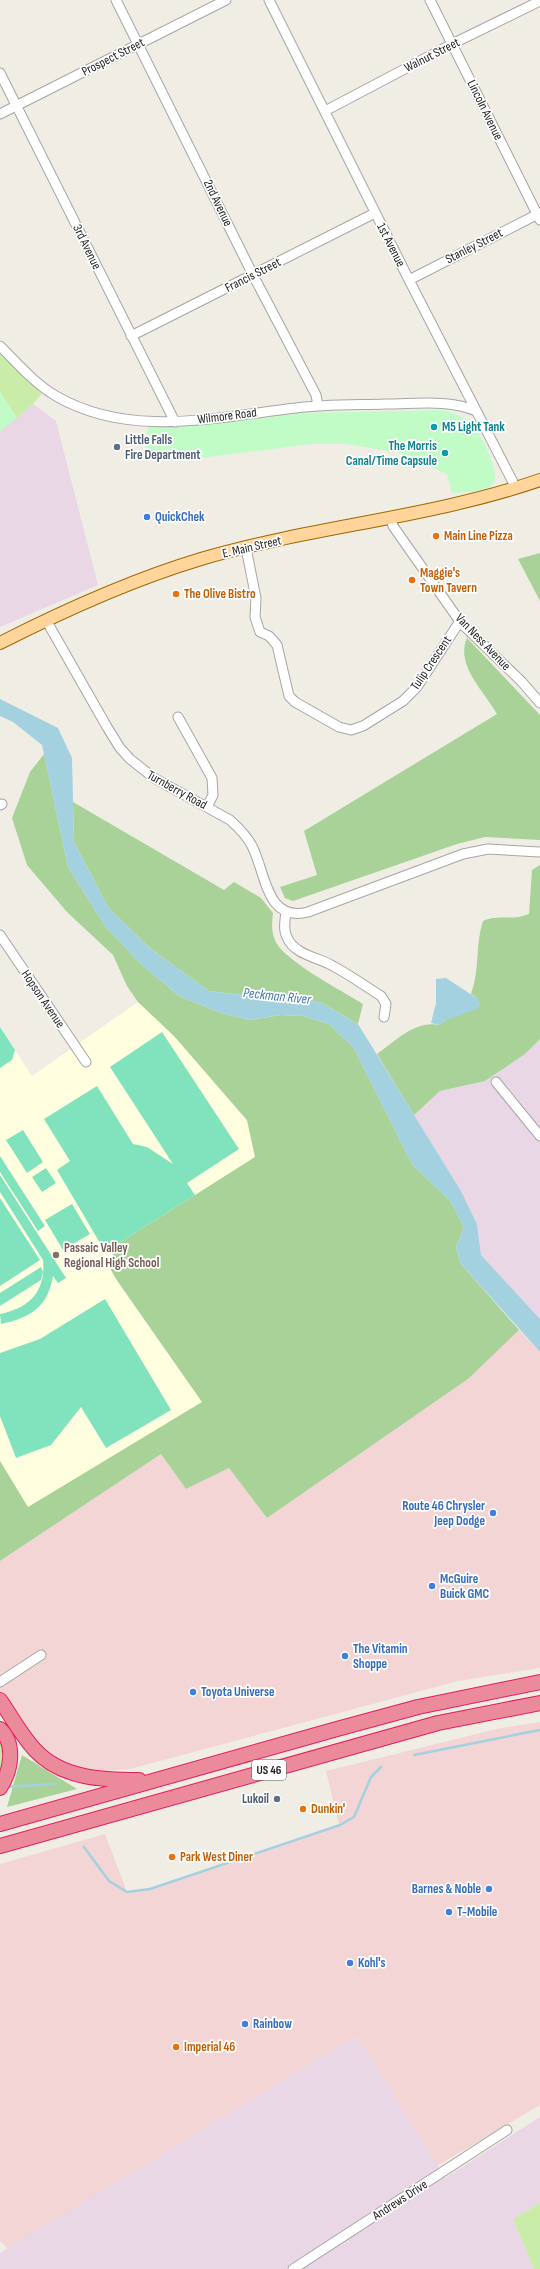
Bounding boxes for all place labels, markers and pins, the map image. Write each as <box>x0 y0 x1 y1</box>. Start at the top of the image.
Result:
place label: M5 Light Tank <box>442 419 505 435</box>
marker: M5 Light Tank <box>429 422 439 432</box>
place label: Little Falls Fire Department <box>125 432 201 463</box>
place label: The Morris Canal/Time Capsule <box>346 438 437 469</box>
marker: Little Falls Fire Department <box>112 442 122 452</box>
marker: The Morris Canal/Time Capsule <box>440 448 450 458</box>
place label: QuickChek <box>155 509 205 525</box>
marker: QuickChek <box>142 512 152 522</box>
place label: Main Line Pizza <box>444 528 513 544</box>
marker: Main Line Pizza <box>431 531 441 541</box>
place label: Maggie's Town Tavern <box>420 565 477 596</box>
marker: Maggie's Town Tavern <box>407 575 417 585</box>
place label: The Olive Bistro <box>184 586 256 602</box>
marker: The Olive Bistro <box>171 589 181 599</box>
place label: Passaic Valley Regional High School <box>64 1240 160 1271</box>
marker: Passaic Valley Regional High School <box>51 1250 61 1260</box>
place label: Route 46 Chrysler Jeep Dodge <box>402 1498 485 1529</box>
marker: Route 46 Chrysler Jeep Dodge <box>488 1508 498 1518</box>
place label: McGuire Buick GMC <box>440 1571 490 1602</box>
marker: McGuire Buick GMC <box>427 1581 437 1591</box>
place label: The Vitamin Shoppe <box>353 1641 408 1672</box>
marker: The Vitamin Shoppe <box>340 1651 350 1661</box>
place label: Toyota Universe <box>201 1684 275 1700</box>
marker: Toyota Universe <box>188 1687 198 1697</box>
place label: Lukoil <box>242 1791 269 1807</box>
marker: Lukoil <box>272 1794 282 1804</box>
place label: Dunkin' <box>311 1801 345 1817</box>
marker: Dunkin' <box>298 1804 308 1814</box>
place label: Park West Diner <box>180 1849 253 1865</box>
marker: Park West Diner <box>167 1852 177 1862</box>
place label: Barnes & Noble <box>412 1881 481 1897</box>
marker: Barnes & Noble <box>484 1884 494 1894</box>
place label: T-Mobile <box>457 1904 498 1920</box>
marker: T-Mobile <box>444 1907 454 1917</box>
place label: Kohl's <box>358 1955 386 1971</box>
marker: Kohl's <box>345 1958 355 1968</box>
place label: Rainbow <box>253 2016 292 2032</box>
marker: Rainbow <box>240 2019 250 2029</box>
place label: Imperial 46 <box>184 2039 236 2055</box>
marker: Imperial 46 <box>171 2042 181 2052</box>

